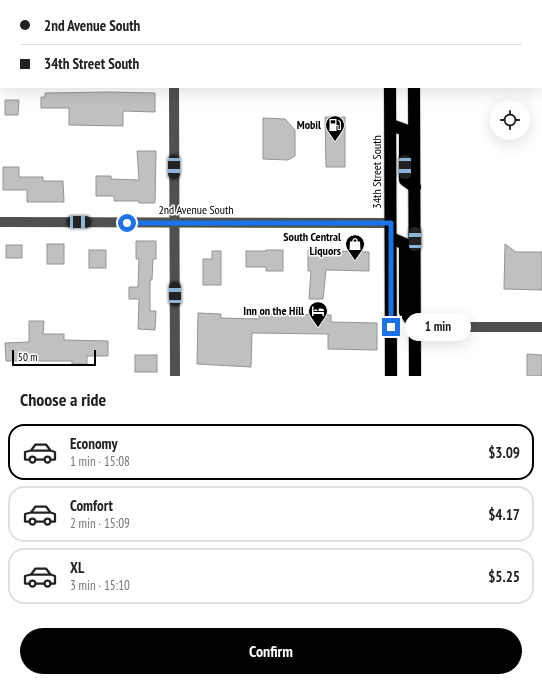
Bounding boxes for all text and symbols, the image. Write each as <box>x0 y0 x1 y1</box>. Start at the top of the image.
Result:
text: 2nd Avenue South <box>44 16 140 35</box>
text: 34th Street South <box>44 54 139 73</box>
map controls <box>490 100 530 140</box>
button: locate <box>490 100 530 140</box>
fuel station icon: Mobil <box>324 114 346 142</box>
place label: Mobil <box>297 117 321 132</box>
street label: 34th Street South <box>369 135 384 209</box>
car <box>168 155 180 179</box>
car <box>399 155 411 179</box>
street label: 2nd Avenue South <box>158 202 234 217</box>
route start <box>118 214 136 232</box>
car <box>67 216 91 228</box>
car <box>409 227 421 251</box>
place label: South Central Liquors <box>283 229 341 258</box>
shop icon: South Central Liquors <box>344 233 366 261</box>
car <box>169 282 181 306</box>
hotel icon: Inn on the Hill <box>307 300 329 328</box>
place label: Inn on the Hill <box>243 303 304 318</box>
callout: 1 min <box>405 313 471 341</box>
route end <box>382 318 400 336</box>
text: 1 min <box>425 318 451 335</box>
scale bar <box>12 348 96 367</box>
text: 50 m <box>18 350 37 364</box>
text: Choose a ride <box>20 388 106 411</box>
icon: car <box>22 434 58 470</box>
text: Economy <box>70 434 118 453</box>
text: $3.09 <box>488 443 520 462</box>
text: 1 min · 15:08 <box>70 453 130 470</box>
icon: car <box>22 496 58 532</box>
text: Comfort <box>70 496 113 515</box>
text: $4.17 <box>488 505 520 524</box>
text: 2 min · 15:09 <box>70 515 130 532</box>
icon: car <box>22 558 58 594</box>
text: XL <box>70 558 84 577</box>
text: $5.25 <box>488 567 520 586</box>
text: 3 min · 15:10 <box>70 577 130 594</box>
button: Confirm <box>20 628 522 674</box>

